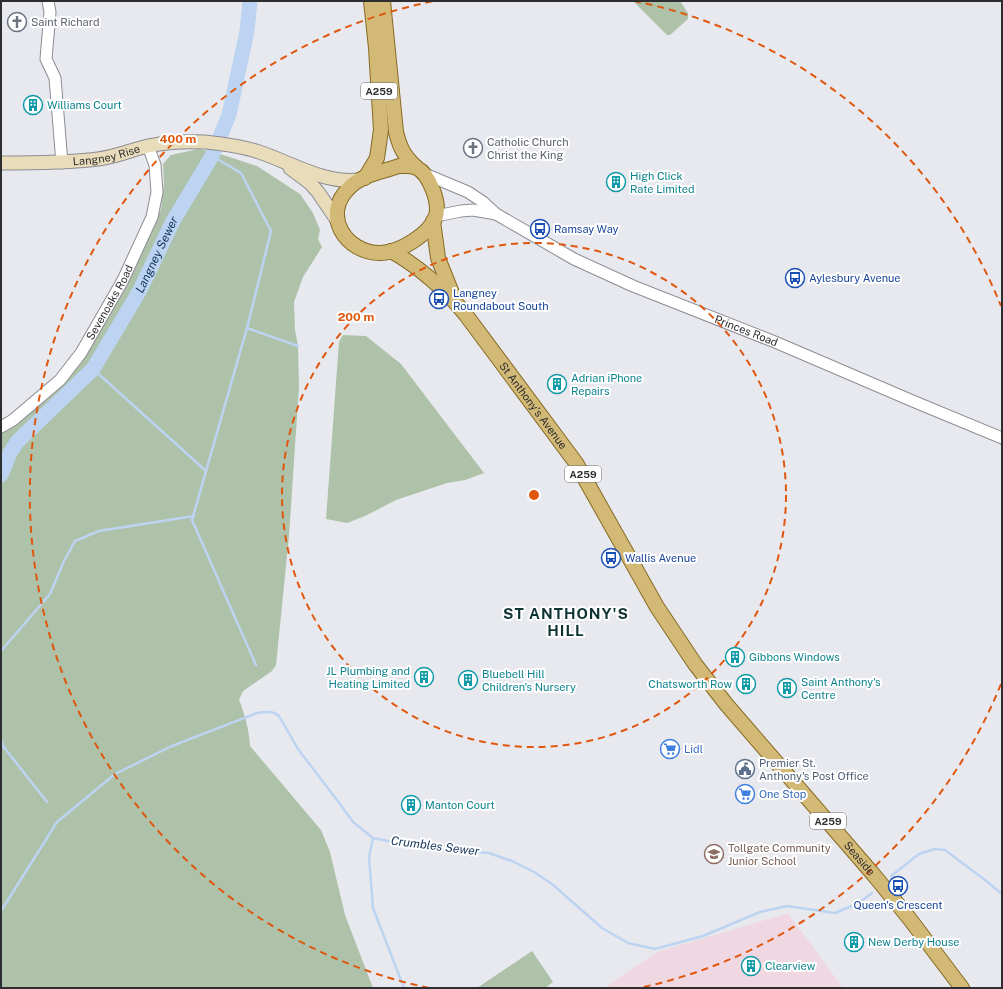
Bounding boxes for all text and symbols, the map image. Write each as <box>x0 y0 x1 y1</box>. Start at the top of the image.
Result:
church icon: Saint Richard <box>6 11 28 33</box>
place label: Saint Richard <box>31 16 99 28</box>
road number: A259 <box>361 83 397 99</box>
building icon: Williams Court <box>22 94 44 116</box>
place label: Williams Court <box>47 99 122 111</box>
text: 400 m <box>160 132 197 146</box>
place label: Catholic Church Christ the King <box>487 136 569 161</box>
church icon: Catholic Church Christ the King <box>462 137 484 159</box>
street label: Langney Rise <box>72 142 141 167</box>
place label: High Click Rate Limited <box>630 170 694 195</box>
building icon: High Click Rate Limited <box>605 171 627 193</box>
water label: Langney Sewer <box>133 214 181 295</box>
bus stop icon: Ramsay Way <box>529 218 551 240</box>
place label: Ramsay Way <box>554 223 619 235</box>
street label: Sevenoaks Road <box>84 263 135 342</box>
bus stop icon: Aylesbury Avenue <box>784 267 806 289</box>
place label: Aylesbury Avenue <box>809 272 901 284</box>
place label: Langney Roundabout South <box>453 287 549 312</box>
bus stop icon: Langney Roundabout South <box>428 288 450 310</box>
text: 200 m <box>338 310 374 324</box>
street label: Princes Road <box>713 313 780 349</box>
street label: St Anthony's Avenue <box>497 360 569 451</box>
place label: Adrian iPhone Repairs <box>571 372 642 397</box>
building icon: Adrian iPhone Repairs <box>546 373 568 395</box>
road number: A259 <box>565 466 601 482</box>
centre of rings <box>527 488 541 502</box>
bus stop icon: Wallis Avenue <box>600 547 622 569</box>
place label: Wallis Avenue <box>625 552 696 564</box>
district label: ST ANTHONY'S HILL <box>503 605 629 639</box>
building icon: Gibbons Windows <box>724 646 746 668</box>
place label: Gibbons Windows <box>749 651 840 663</box>
place label: JL Plumbing and Heating Limited <box>326 665 410 690</box>
building icon: JL Plumbing and Heating Limited <box>413 666 435 688</box>
place label: Bluebell Hill Children's Nursery <box>482 668 576 693</box>
building icon: Bluebell Hill Children's Nursery <box>457 669 479 691</box>
building icon: Chatsworth Row <box>735 673 757 695</box>
place label: Saint Anthony's Centre <box>801 676 881 701</box>
building icon: Saint Anthony's Centre <box>776 677 798 699</box>
place label: Chatsworth Row <box>648 678 732 690</box>
supermarket icon: Lidl <box>659 738 681 760</box>
place label: Lidl <box>684 743 703 755</box>
place label: Premier St. Anthony's Post Office <box>759 757 869 782</box>
public building icon: Premier St. Anthony's Post Office <box>734 758 756 780</box>
supermarket icon: One Stop <box>734 783 756 805</box>
place label: One Stop <box>759 788 807 800</box>
building icon: Manton Court <box>400 794 422 816</box>
place label: Manton Court <box>425 799 495 811</box>
road number: A259 <box>810 813 846 829</box>
water label: Crumbles Sewer <box>390 834 480 858</box>
street label: Seaside <box>842 839 877 878</box>
place label: Tollgate Community Junior School <box>728 842 831 867</box>
school or university icon: Tollgate Community Junior School <box>703 843 725 865</box>
bus stop icon: Queen's Crescent <box>887 875 909 897</box>
place label: Queen's Crescent <box>853 899 943 911</box>
building icon: New Derby House <box>843 931 865 953</box>
place label: New Derby House <box>868 936 960 948</box>
building icon: Clearview <box>740 955 762 977</box>
place label: Clearview <box>765 960 816 972</box>

